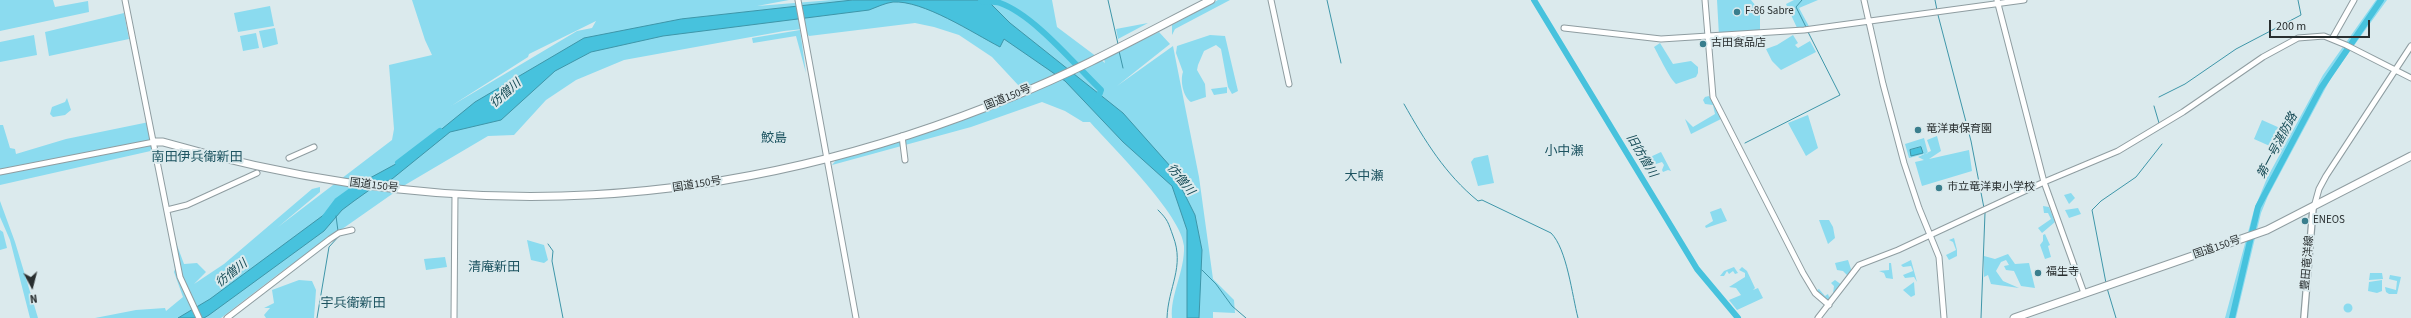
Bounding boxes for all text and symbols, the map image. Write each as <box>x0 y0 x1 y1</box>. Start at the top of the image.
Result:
place label: F-86 Sabre <box>1745 5 1794 19</box>
marker: F-86 Sabre <box>1732 7 1742 17</box>
scale bar <box>2271 12 2372 38</box>
text: 200 m <box>2276 18 2306 35</box>
place label: 古田食品店 <box>1711 37 1766 51</box>
marker: 古田食品店 <box>1698 39 1708 49</box>
water label: 彷僧川 <box>488 77 524 111</box>
street label: 国道150号 <box>983 83 1033 113</box>
water label: 第一号湛防路 <box>2255 111 2301 181</box>
place label: 竜洋東保育園 <box>1926 123 1992 137</box>
marker: 竜洋東保育園 <box>1913 125 1923 135</box>
district label: 鮫島 <box>761 131 787 147</box>
water label: 旧彷僧川 <box>1622 132 1660 180</box>
district label: 小中瀬 <box>1545 144 1583 160</box>
district label: 南田伊兵衛新田 <box>152 150 242 166</box>
water label: 彷僧川 <box>1163 161 1197 199</box>
district label: 大中瀬 <box>1345 169 1383 185</box>
street label: 国道150号 <box>672 175 722 195</box>
street label: 国道150号 <box>349 176 399 196</box>
place label: 市立竜洋東小学校 <box>1947 181 2035 195</box>
marker: 市立竜洋東小学校 <box>1934 183 1944 193</box>
place label: ENEOS <box>2313 214 2345 228</box>
marker: ENEOS <box>2300 216 2310 226</box>
street label: 国道150号 <box>2191 234 2243 262</box>
street label: 豊田竜洋線 <box>2299 235 2317 291</box>
water label: 彷僧川 <box>213 257 251 291</box>
district label: 清庵新田 <box>468 260 520 276</box>
north arrow <box>12 266 52 306</box>
place label: 福生寺 <box>2046 266 2079 280</box>
marker: 福生寺 <box>2033 268 2043 278</box>
text: N <box>29 291 38 306</box>
district label: 宇兵衛新田 <box>321 296 385 312</box>

